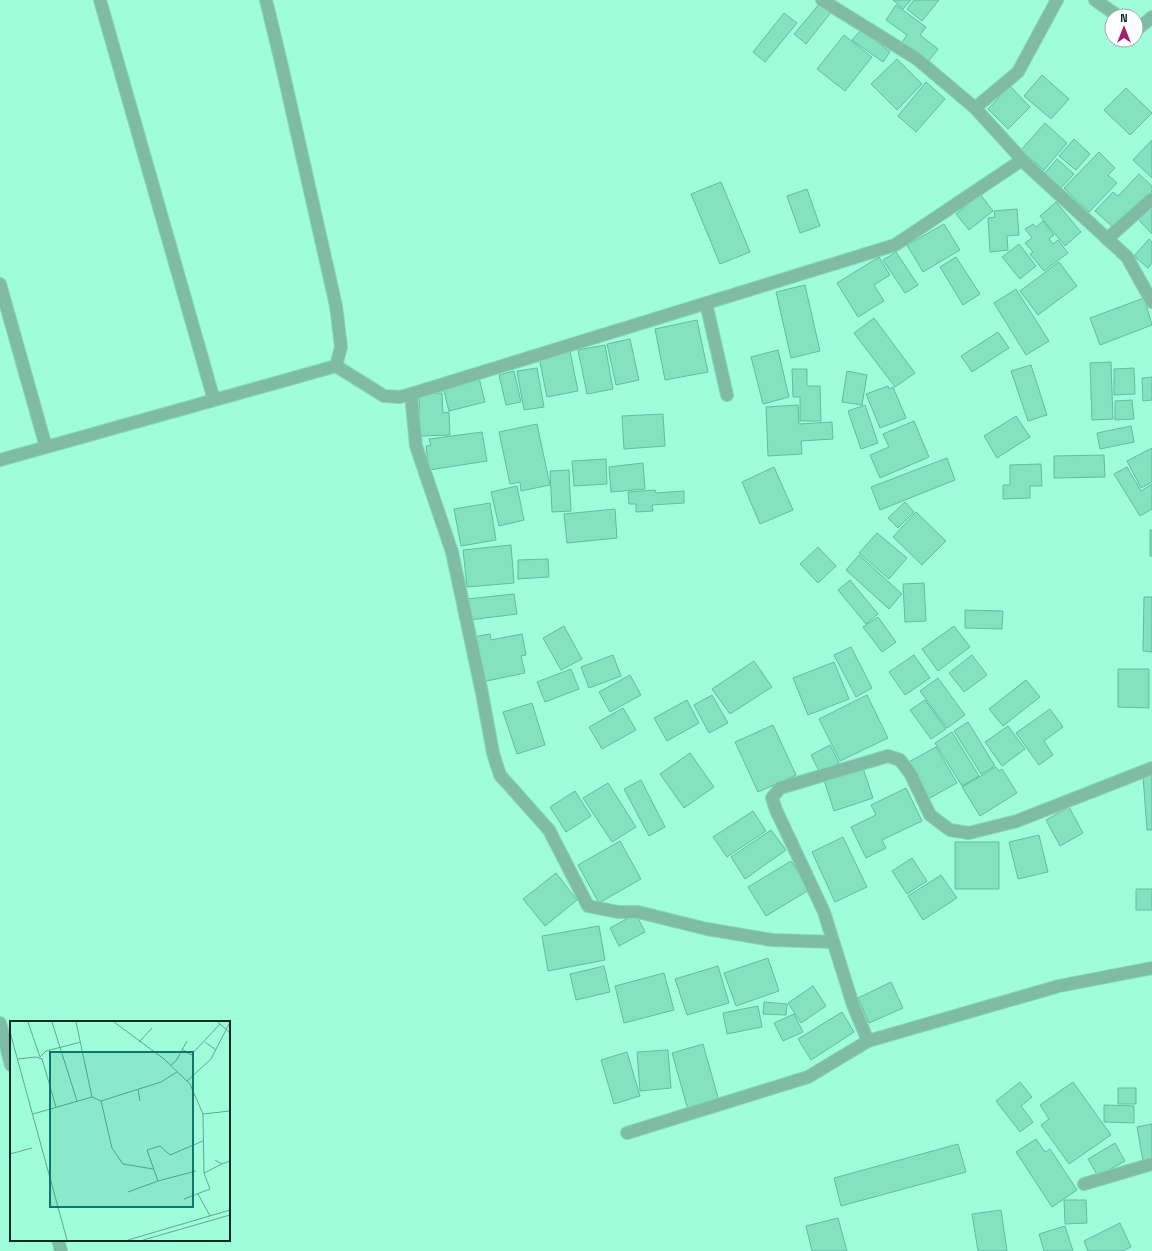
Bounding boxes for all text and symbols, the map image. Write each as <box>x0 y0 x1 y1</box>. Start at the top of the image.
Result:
north arrow <box>1104 8 1144 48</box>
text: N <box>1120 11 1128 25</box>
inset map <box>10 1021 230 1241</box>

